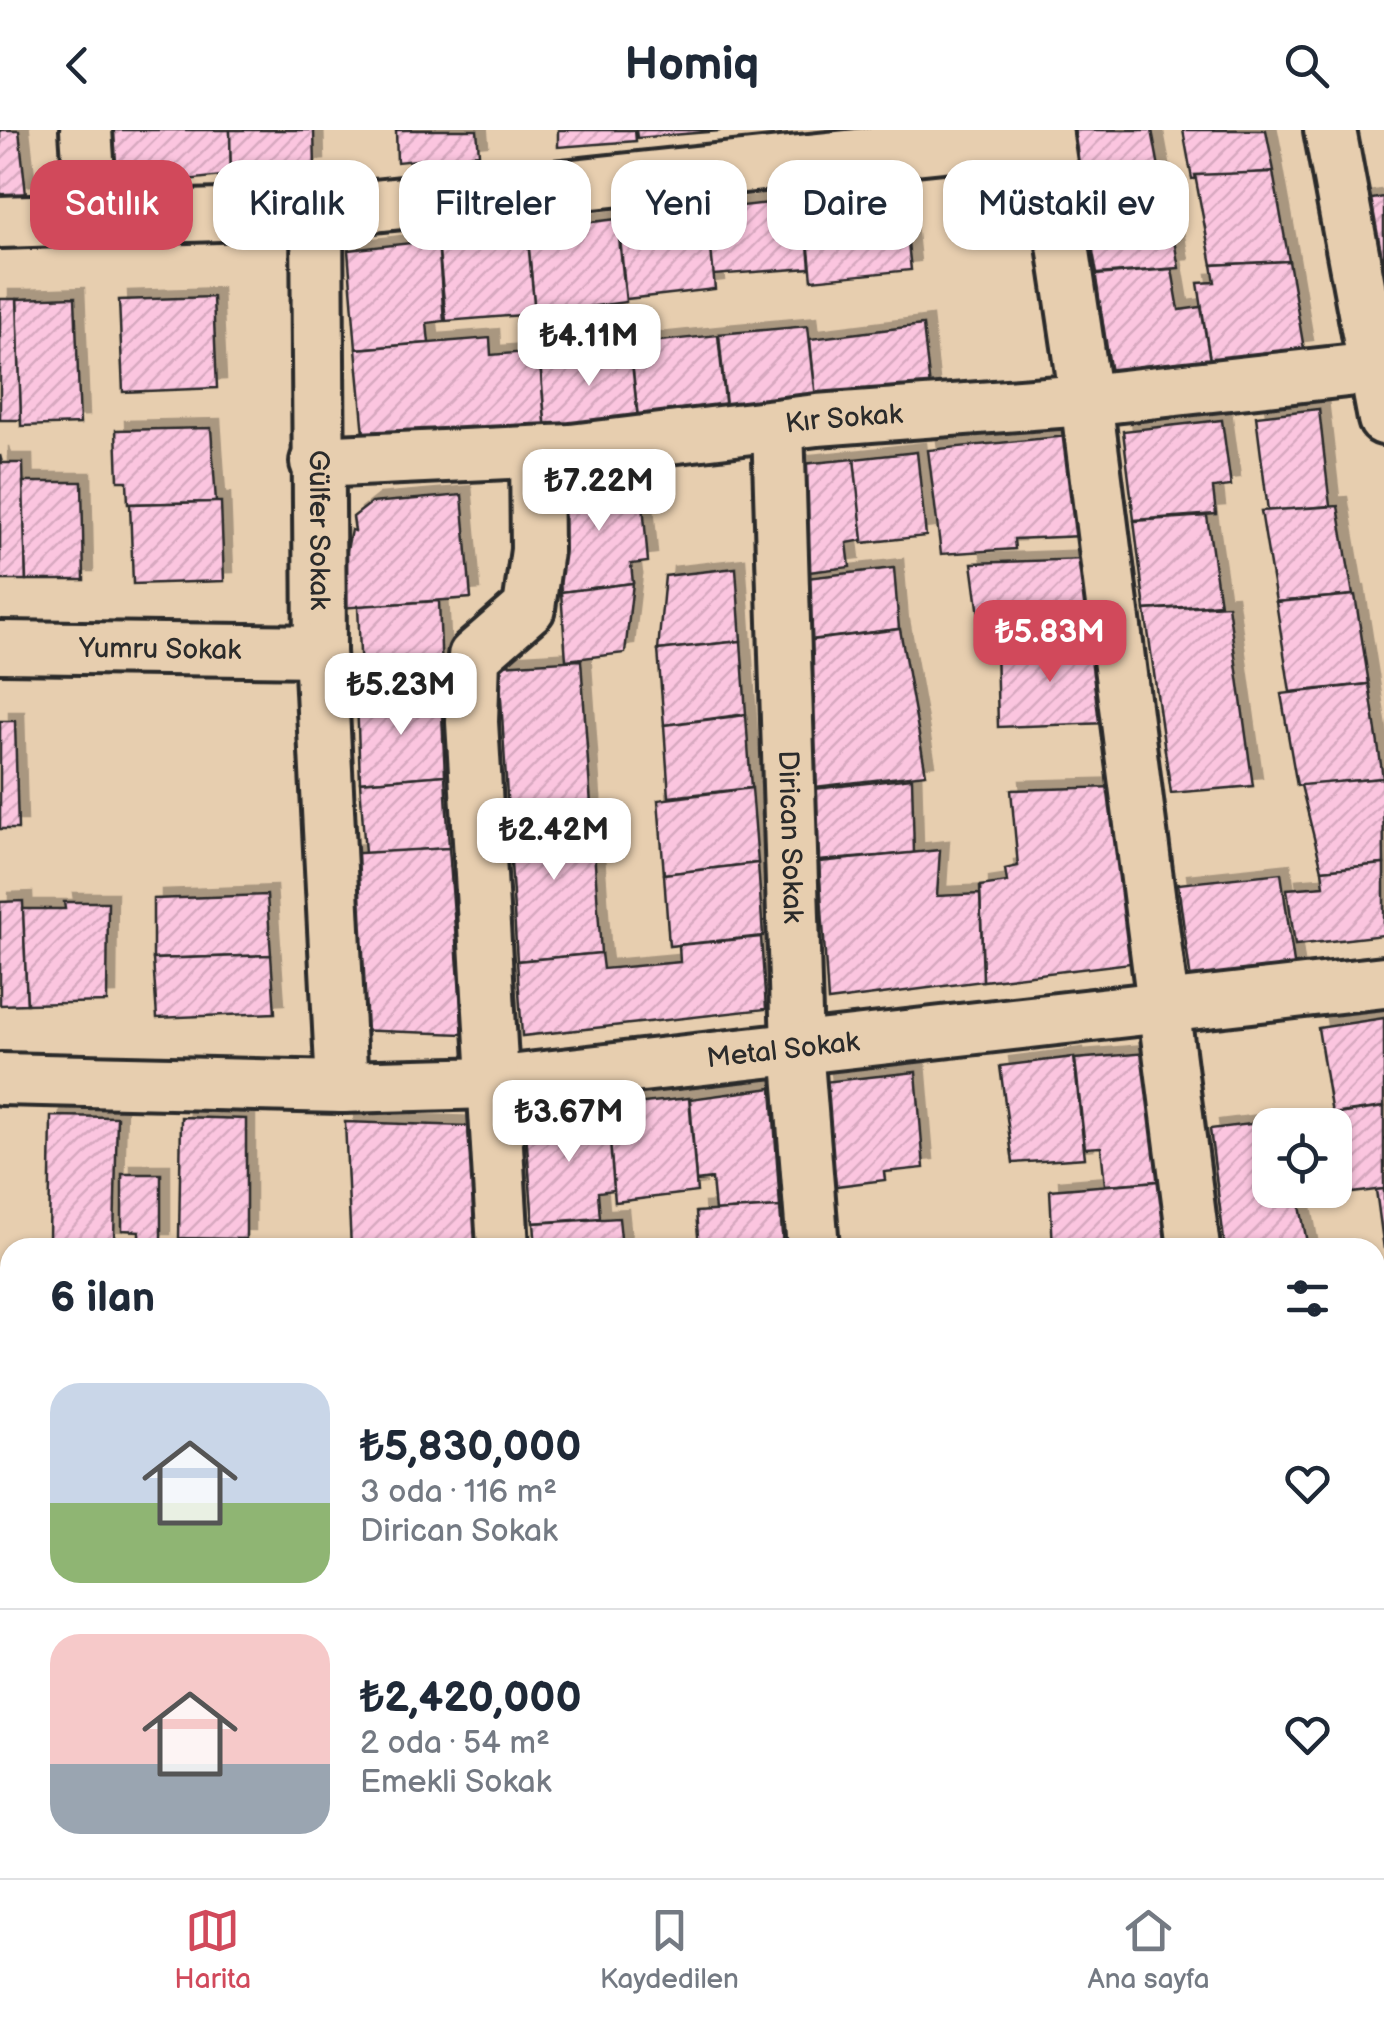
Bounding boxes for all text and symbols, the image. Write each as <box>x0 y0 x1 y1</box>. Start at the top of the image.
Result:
icon: back <box>50 38 105 93</box>
text: Homiq <box>625 38 759 93</box>
icon: search <box>1279 38 1334 93</box>
chip: Satılık <box>30 160 193 250</box>
chip: Kiralık <box>213 160 379 250</box>
chip: Filtreler <box>399 160 591 250</box>
chip: Yeni <box>611 160 747 250</box>
chip: Daire <box>767 160 923 250</box>
chip: Müstakil ev <box>943 160 1189 250</box>
pin: ₺4.11M <box>508 304 670 389</box>
text: ₺4.11M <box>540 317 638 356</box>
street label: Kır Sokak <box>783 397 904 440</box>
pin: ₺7.22M <box>518 449 680 534</box>
street label: Gülfer Sokak <box>302 450 336 610</box>
text: ₺7.22M <box>545 462 653 501</box>
pin: ₺5.83M <box>969 600 1131 685</box>
text: ₺5.83M <box>995 613 1105 652</box>
street label: Yumru Sokak <box>78 631 242 667</box>
pin: ₺5.23M <box>320 653 482 738</box>
text: ₺5.23M <box>347 666 455 705</box>
street label: Dirican Sokak <box>771 750 810 924</box>
pin: ₺2.42M <box>473 798 635 883</box>
text: ₺2.42M <box>499 811 609 850</box>
street label: Metal Sokak <box>705 1025 861 1075</box>
pin: ₺3.67M <box>488 1080 650 1165</box>
text: ₺3.67M <box>515 1093 623 1132</box>
map controls <box>1252 1108 1352 1208</box>
button: locate <box>1252 1108 1352 1208</box>
icon: filters <box>1280 1271 1335 1326</box>
text: 6 ilan <box>50 1273 155 1324</box>
text: ₺5,830,000 <box>360 1422 581 1473</box>
icon: home <box>130 1423 250 1543</box>
icon: heart <box>1280 1456 1335 1511</box>
text: 3 oda · 116 m² <box>360 1473 557 1512</box>
text: Dirican Sokak <box>360 1512 558 1551</box>
text: ₺2,420,000 <box>360 1673 582 1724</box>
icon: home <box>130 1674 250 1794</box>
icon: heart <box>1280 1707 1335 1762</box>
text: 2 oda · 54 m² <box>360 1724 550 1763</box>
text: Emekli Sokak <box>360 1763 551 1802</box>
tab: Harita <box>174 1903 251 1996</box>
tab: Kaydedilen <box>600 1903 739 1996</box>
tab: Ana sayfa <box>1088 1903 1210 1996</box>

